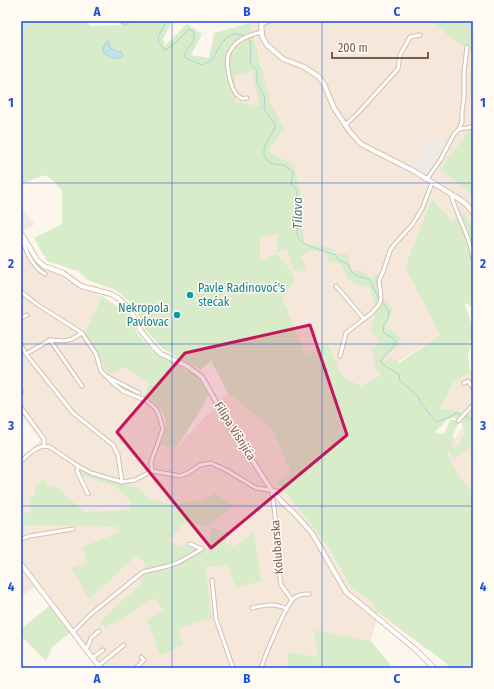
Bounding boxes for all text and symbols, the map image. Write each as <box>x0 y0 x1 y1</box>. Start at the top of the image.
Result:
text: A <box>92 4 101 19</box>
text: B <box>243 4 251 19</box>
text: C <box>394 4 401 19</box>
scale bar <box>332 34 428 60</box>
text: 200 m <box>338 41 368 55</box>
text: 1 <box>8 95 14 110</box>
text: 1 <box>480 95 486 110</box>
water label: Tilava <box>290 197 305 229</box>
text: 2 <box>7 256 14 271</box>
text: 2 <box>479 256 486 271</box>
place label: Pavle Radinovoć's stećak <box>198 281 285 309</box>
marker: Pavle Radinovoć's stećak <box>185 290 195 300</box>
place label: Nekropola Pavlovac <box>118 301 169 329</box>
marker: Nekropola Pavlovac <box>172 310 182 320</box>
street label: Filipa Višnjića <box>211 399 259 463</box>
text: 3 <box>7 418 14 433</box>
text: 3 <box>479 418 486 433</box>
street label: Kolubarska <box>268 519 286 575</box>
text: 4 <box>8 579 15 594</box>
text: 4 <box>480 579 487 594</box>
text: A <box>92 671 101 686</box>
text: B <box>243 671 251 686</box>
text: C <box>394 671 401 686</box>

